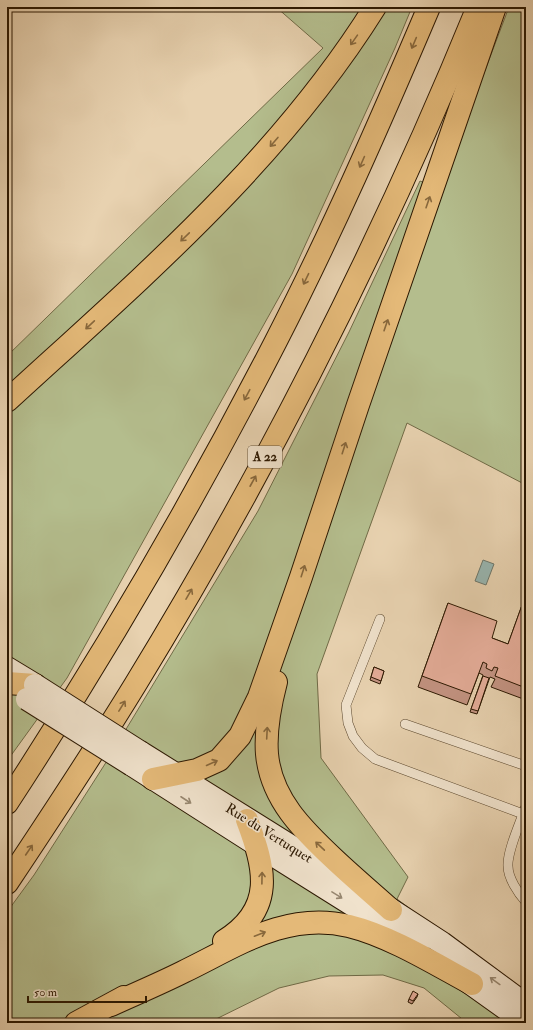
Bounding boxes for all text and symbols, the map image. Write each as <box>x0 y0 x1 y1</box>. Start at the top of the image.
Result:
one-way arrow <box>350 34 358 45</box>
one-way arrow <box>410 36 417 48</box>
one-way arrow <box>270 137 279 148</box>
one-way arrow <box>357 155 365 167</box>
one-way arrow <box>425 196 433 208</box>
one-way arrow <box>180 232 190 242</box>
one-way arrow <box>302 273 309 285</box>
one-way arrow <box>383 319 390 332</box>
one-way arrow <box>85 320 95 329</box>
one-way arrow <box>243 389 251 401</box>
one-way arrow <box>341 442 348 455</box>
road number: A 22 <box>248 446 282 468</box>
one-way arrow <box>249 475 257 487</box>
one-way arrow <box>300 565 307 578</box>
one-way arrow <box>185 588 193 600</box>
one-way arrow <box>119 700 127 712</box>
one-way arrow <box>264 727 271 740</box>
one-way arrow <box>206 759 218 766</box>
one-way arrow <box>180 796 191 804</box>
street label: Rue du Vertuquet <box>222 799 316 867</box>
one-way arrow <box>314 842 325 851</box>
one-way arrow <box>25 845 33 856</box>
one-way arrow <box>258 872 266 885</box>
one-way arrow <box>331 892 343 900</box>
one-way arrow <box>254 930 266 938</box>
one-way arrow <box>490 977 501 985</box>
scale bar <box>28 978 146 1004</box>
text: 50 m <box>34 985 58 1000</box>

